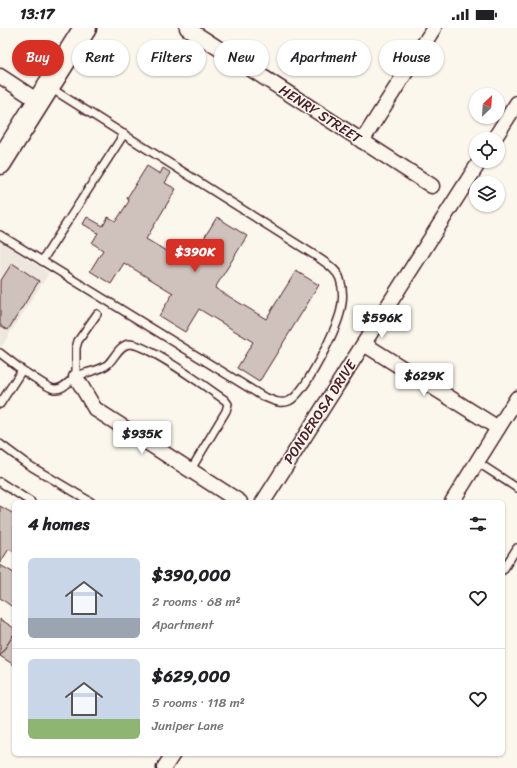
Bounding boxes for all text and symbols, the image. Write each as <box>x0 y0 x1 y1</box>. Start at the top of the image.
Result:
text: 13:17 <box>20 1 54 27</box>
chip: Buy <box>12 40 64 76</box>
chip: Rent <box>72 40 129 76</box>
chip: Filters <box>137 40 206 76</box>
chip: New <box>214 40 269 76</box>
chip: Apartment <box>277 40 371 76</box>
chip: House <box>379 40 444 76</box>
street label: HENRY STREET <box>274 78 368 151</box>
north arrow <box>469 88 505 124</box>
map controls <box>469 88 505 212</box>
button: locate <box>469 132 505 168</box>
button: layers <box>469 176 505 212</box>
pin: $390K <box>167 239 223 273</box>
text: $390K <box>175 240 215 263</box>
pin: $596K <box>354 305 410 339</box>
text: $596K <box>362 306 402 329</box>
street label: PONDEROSA DRIVE <box>277 354 364 469</box>
pin: $629K <box>396 363 452 397</box>
text: $629K <box>404 364 444 387</box>
pin: $935K <box>114 421 170 455</box>
text: $935K <box>122 422 162 445</box>
text: 4 homes <box>28 509 89 539</box>
icon: filters <box>467 513 489 535</box>
text: $390,000 <box>152 560 231 590</box>
icon: home <box>60 574 108 622</box>
icon: heart <box>467 587 489 609</box>
text: 2 rooms · 68 m² <box>152 590 241 613</box>
text: Apartment <box>152 613 213 636</box>
text: $629,000 <box>152 661 230 691</box>
icon: home <box>60 675 108 723</box>
icon: heart <box>467 688 489 710</box>
text: 5 rooms · 118 m² <box>152 691 245 714</box>
text: Juniper Lane <box>152 714 224 737</box>

